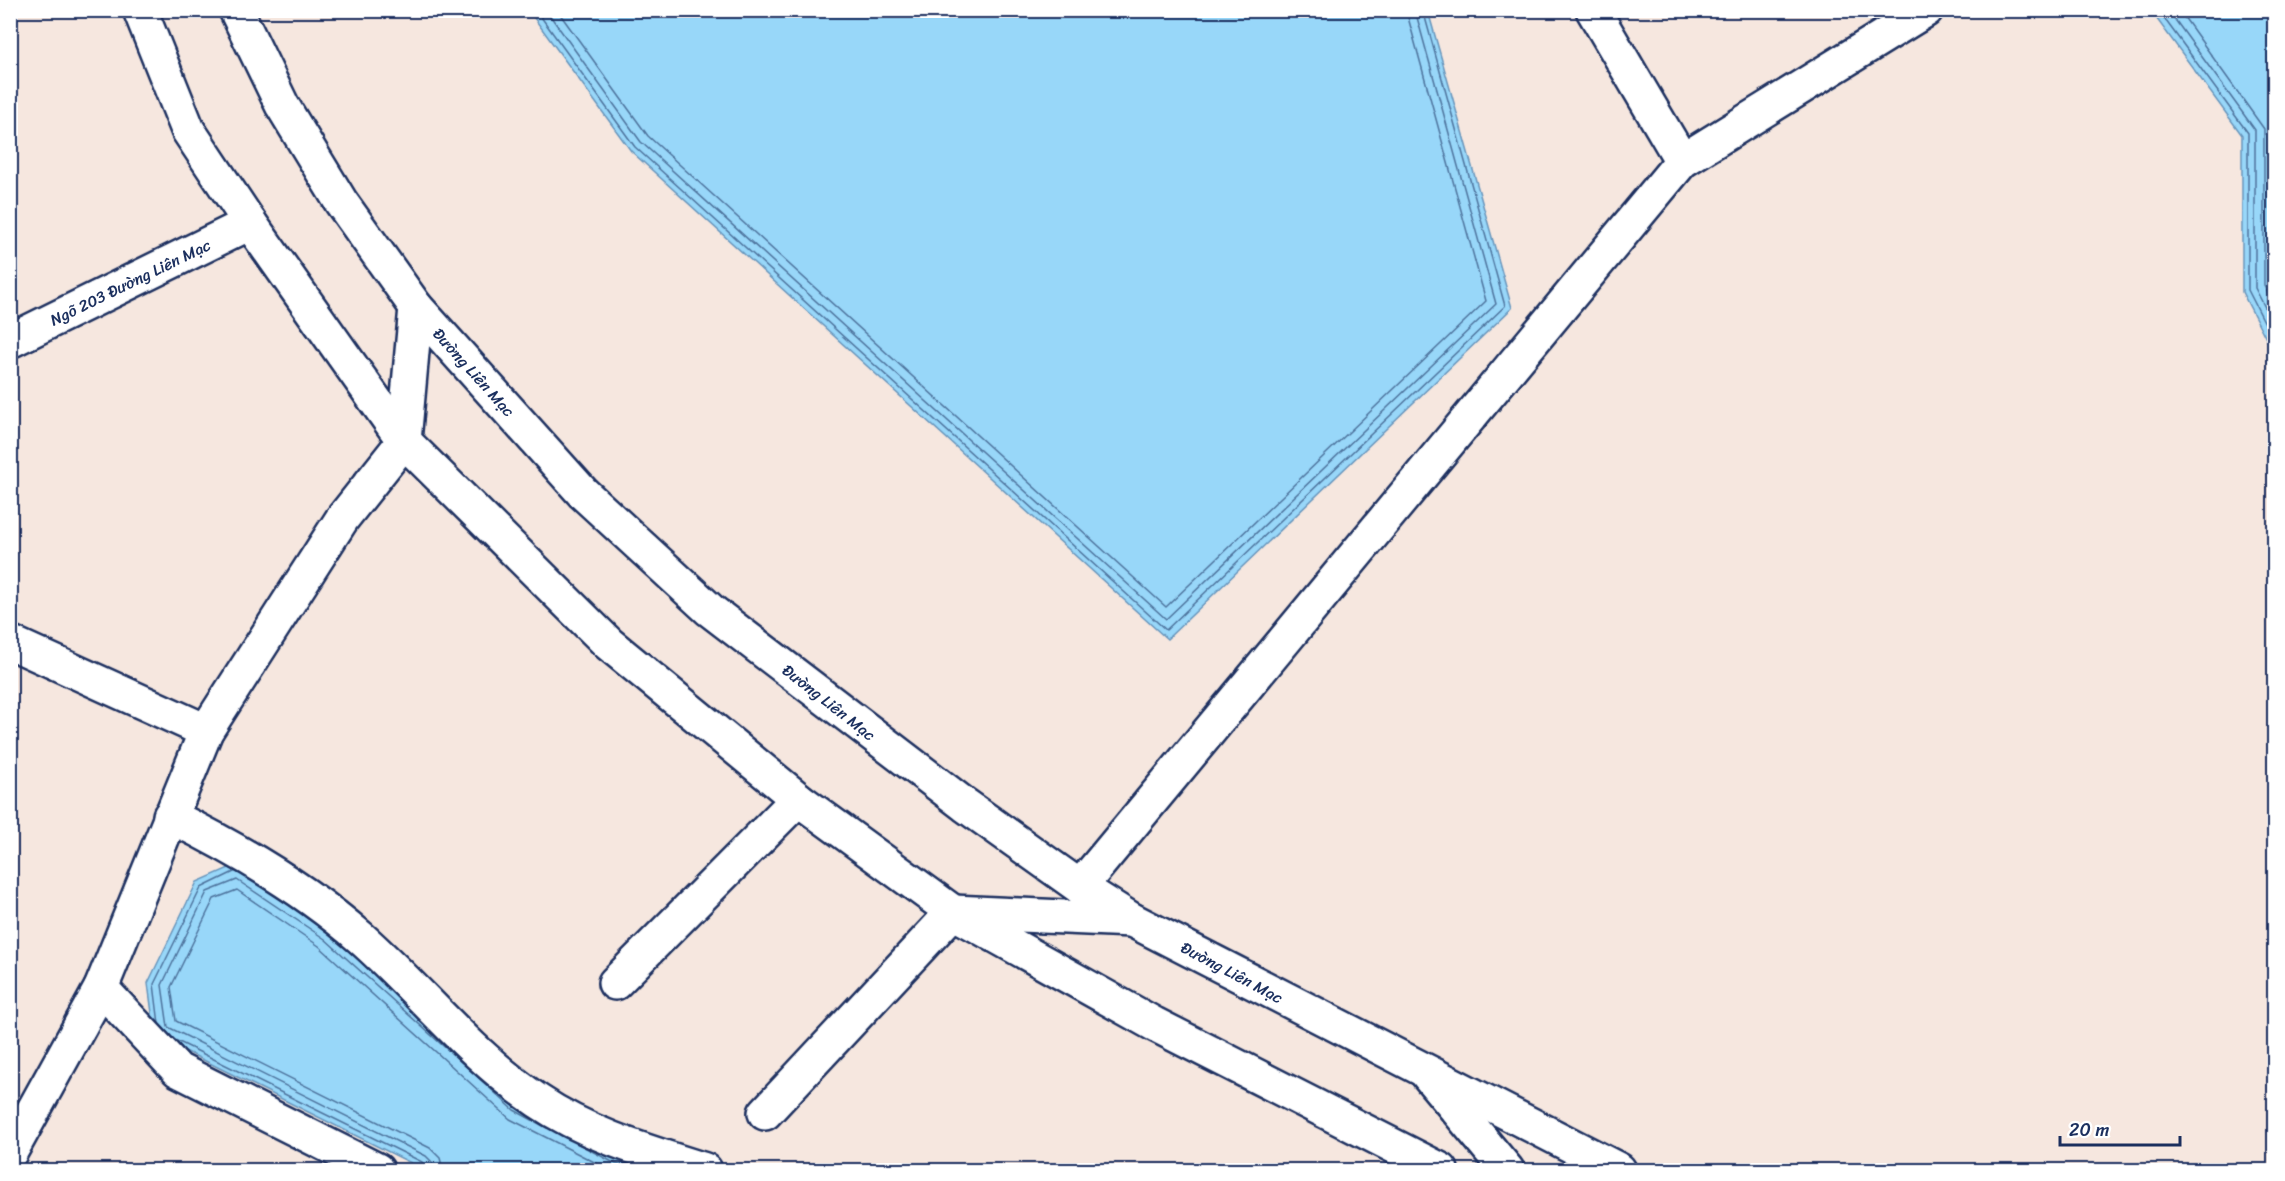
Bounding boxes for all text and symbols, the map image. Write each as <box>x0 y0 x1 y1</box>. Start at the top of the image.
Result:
street label: Ngõ 203 Đường Liên Mạc <box>45 231 216 334</box>
street label: Đường Liên Mạc <box>425 321 522 424</box>
street label: Đường Liên Mạc <box>775 656 882 748</box>
street label: Đường Liên Mạc <box>1175 933 1288 1012</box>
scale bar <box>2060 1109 2180 1147</box>
text: 20 m <box>2069 1114 2109 1146</box>

